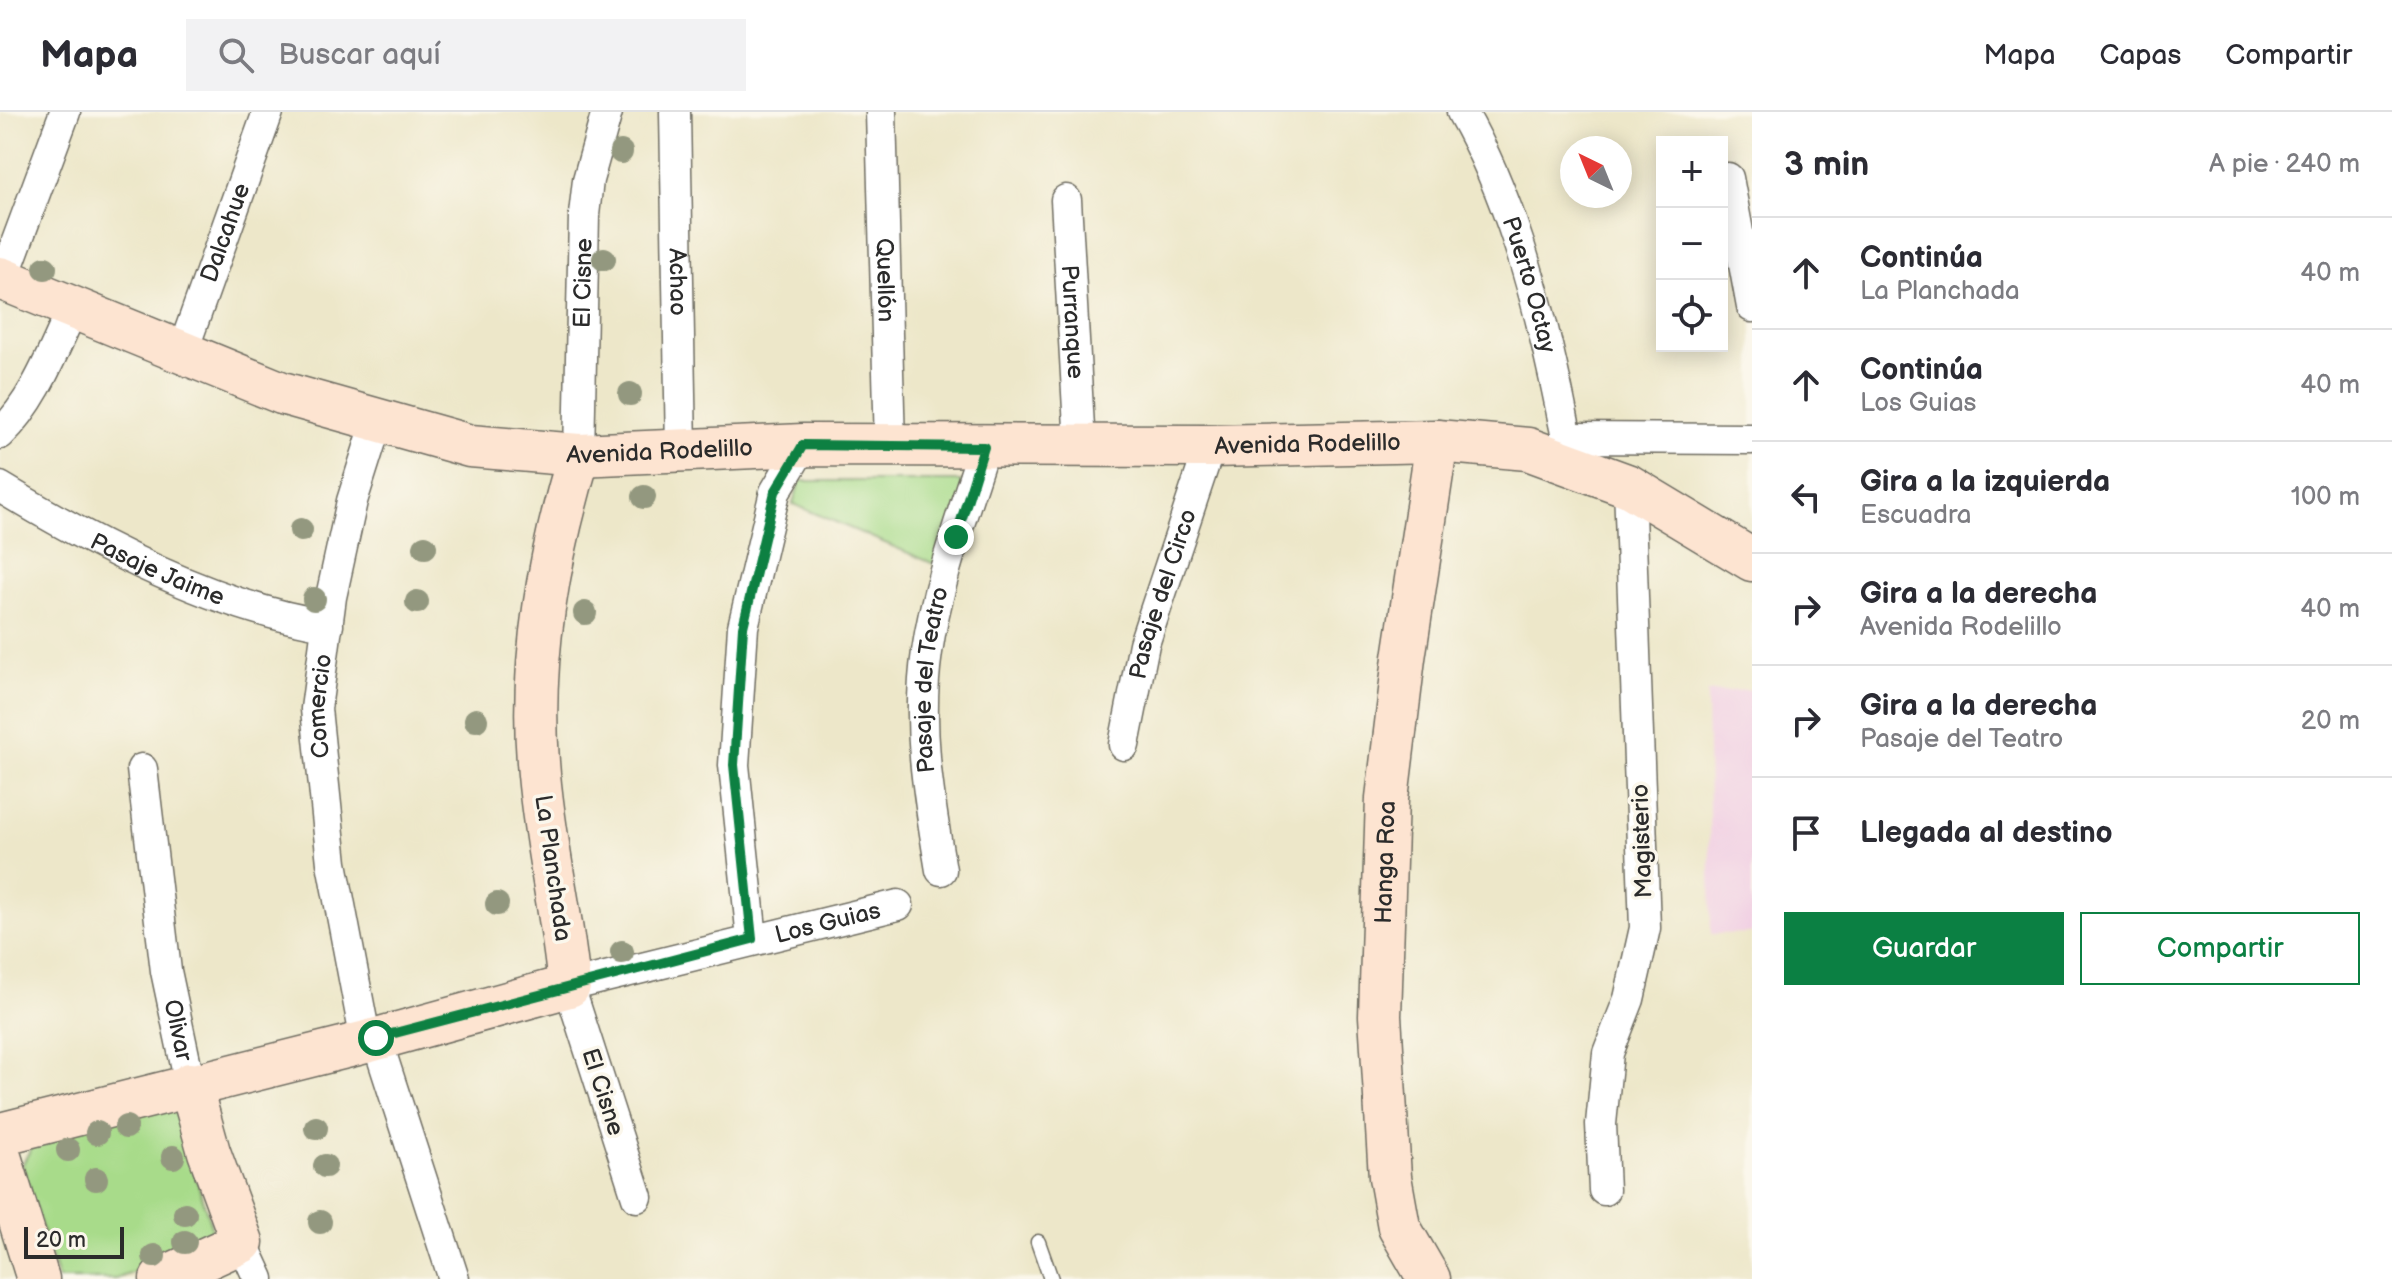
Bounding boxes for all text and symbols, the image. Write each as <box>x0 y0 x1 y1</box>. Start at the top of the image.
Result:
search box <box>186 19 746 91</box>
text: Mapa <box>40 33 138 78</box>
icon: search <box>214 33 258 77</box>
text: Buscar aquí <box>278 37 441 73</box>
text: Mapa <box>1983 39 2056 72</box>
text: Capas <box>2100 39 2181 72</box>
text: Compartir <box>2225 39 2352 72</box>
north arrow <box>1560 136 1632 208</box>
map controls <box>1656 136 1728 352</box>
button: + <box>1656 136 1728 208</box>
text: 3 min <box>1784 144 1869 185</box>
text: A pie · 240 m <box>2209 149 2360 180</box>
street label: Dalcahue <box>194 179 256 286</box>
button: − <box>1656 208 1728 280</box>
street label: Puerto Octay <box>1496 213 1563 356</box>
street label: El Cisne <box>567 238 598 328</box>
street label: Quellón <box>870 238 901 322</box>
text: Continúa <box>1860 240 1983 276</box>
street label: Achao <box>663 248 693 316</box>
icon: ahead <box>1784 251 1828 295</box>
text: 40 m <box>2300 258 2360 289</box>
street label: Purranque <box>1055 264 1091 380</box>
text: La Planchada <box>1860 276 2020 307</box>
button: locate <box>1656 280 1728 352</box>
text: Continúa <box>1860 352 1983 388</box>
icon: ahead <box>1784 363 1828 407</box>
text: 40 m <box>2300 370 2360 401</box>
text: Los Guias <box>1860 388 1976 419</box>
street label: Avenida Rodelillo <box>1214 427 1401 460</box>
street label: Avenida Rodelillo <box>565 433 753 470</box>
text: Gira a la izquierda <box>1860 464 2110 500</box>
icon: left <box>1784 475 1828 519</box>
text: 100 m <box>2291 482 2360 513</box>
text: Escuadra <box>1860 500 1972 531</box>
street label: Pasaje del Circo <box>1123 505 1202 682</box>
route end <box>938 519 974 555</box>
street label: Pasaje Jaime <box>86 526 228 612</box>
text: Gira a la derecha <box>1860 576 2097 612</box>
street label: Pasaje del Teatro <box>908 583 954 774</box>
icon: right <box>1784 587 1828 631</box>
text: 40 m <box>2300 594 2360 625</box>
text: Avenida Rodelillo <box>1860 612 2062 643</box>
street label: Comercio <box>301 652 338 760</box>
text: Gira a la derecha <box>1860 688 2097 724</box>
icon: right <box>1784 699 1828 743</box>
text: 20 m <box>2301 706 2360 737</box>
text: Pasaje del Teatro <box>1860 724 2063 755</box>
street label: Magisterio <box>1626 783 1658 899</box>
street label: La Planchada <box>528 793 578 943</box>
street label: Hanga Roa <box>1368 800 1401 924</box>
icon: arrive <box>1784 811 1828 855</box>
text: Llegada al destino <box>1860 815 2113 851</box>
street label: Los Guias <box>772 895 883 949</box>
button: Guardar <box>1784 912 2064 985</box>
button: Compartir <box>2080 912 2360 985</box>
street label: Olivar <box>158 997 199 1064</box>
route start <box>358 1020 394 1056</box>
street label: El Cisne <box>575 1045 631 1139</box>
scale bar <box>24 1223 124 1259</box>
text: 20 m <box>36 1227 86 1254</box>

